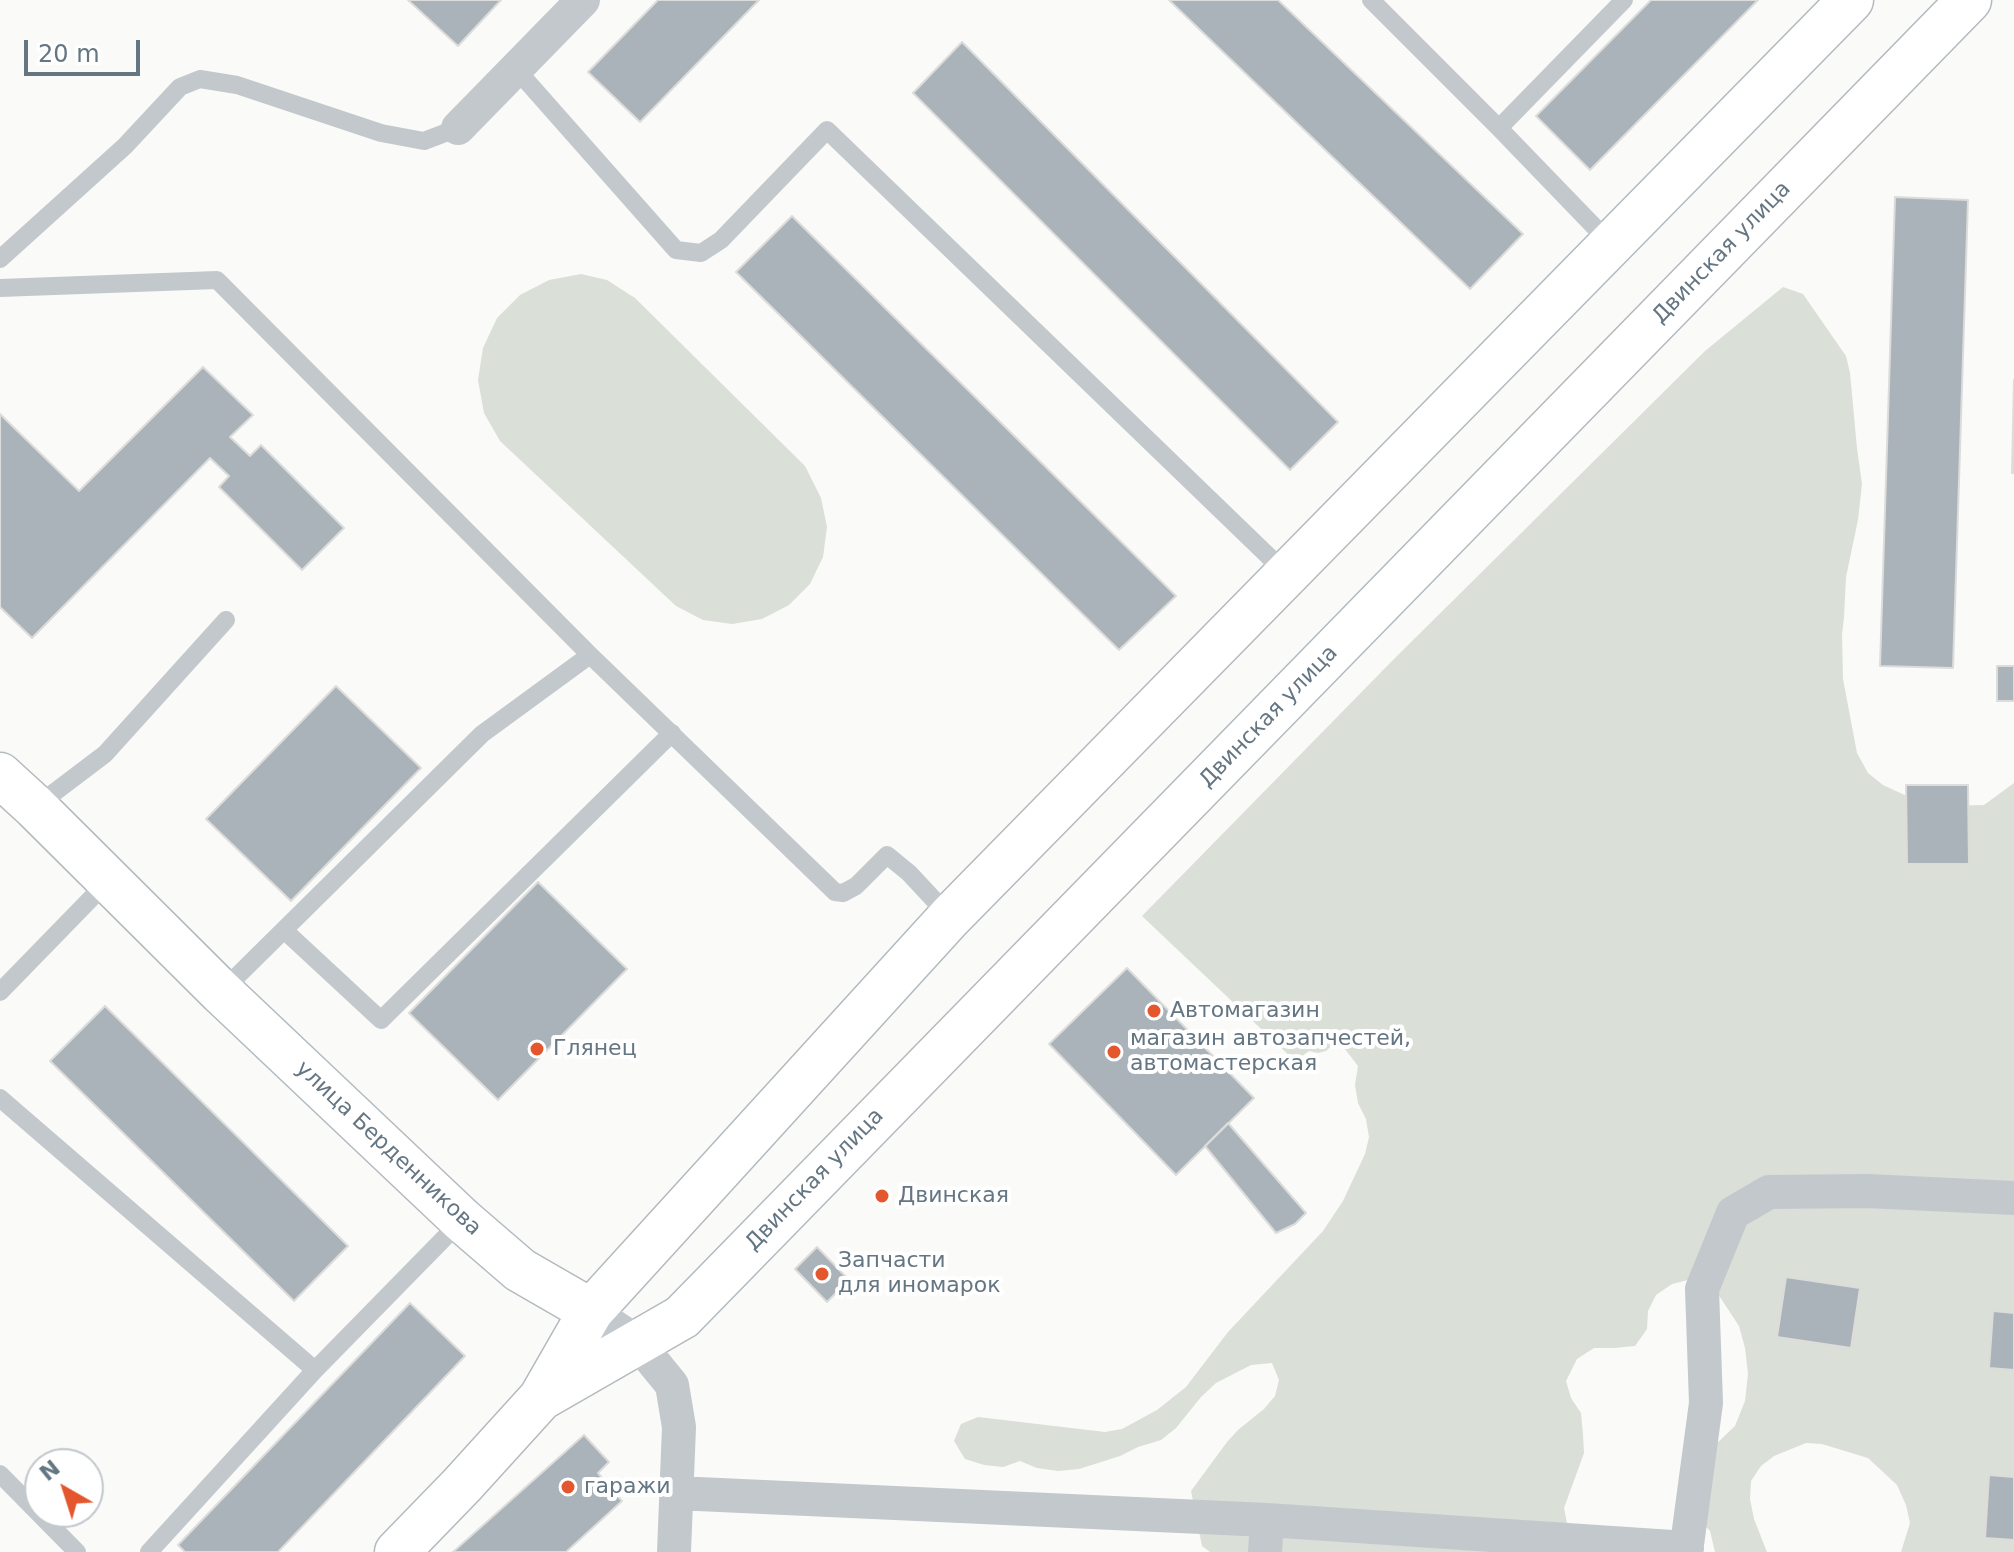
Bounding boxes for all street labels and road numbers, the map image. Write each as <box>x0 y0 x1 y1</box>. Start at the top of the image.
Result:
street label: Двинская улица <box>1647 176 1797 330</box>
street label: Двинская улица <box>1194 640 1344 794</box>
street label: улица Берденникова <box>290 1056 486 1242</box>
street label: Двинская улица <box>740 1103 890 1257</box>

